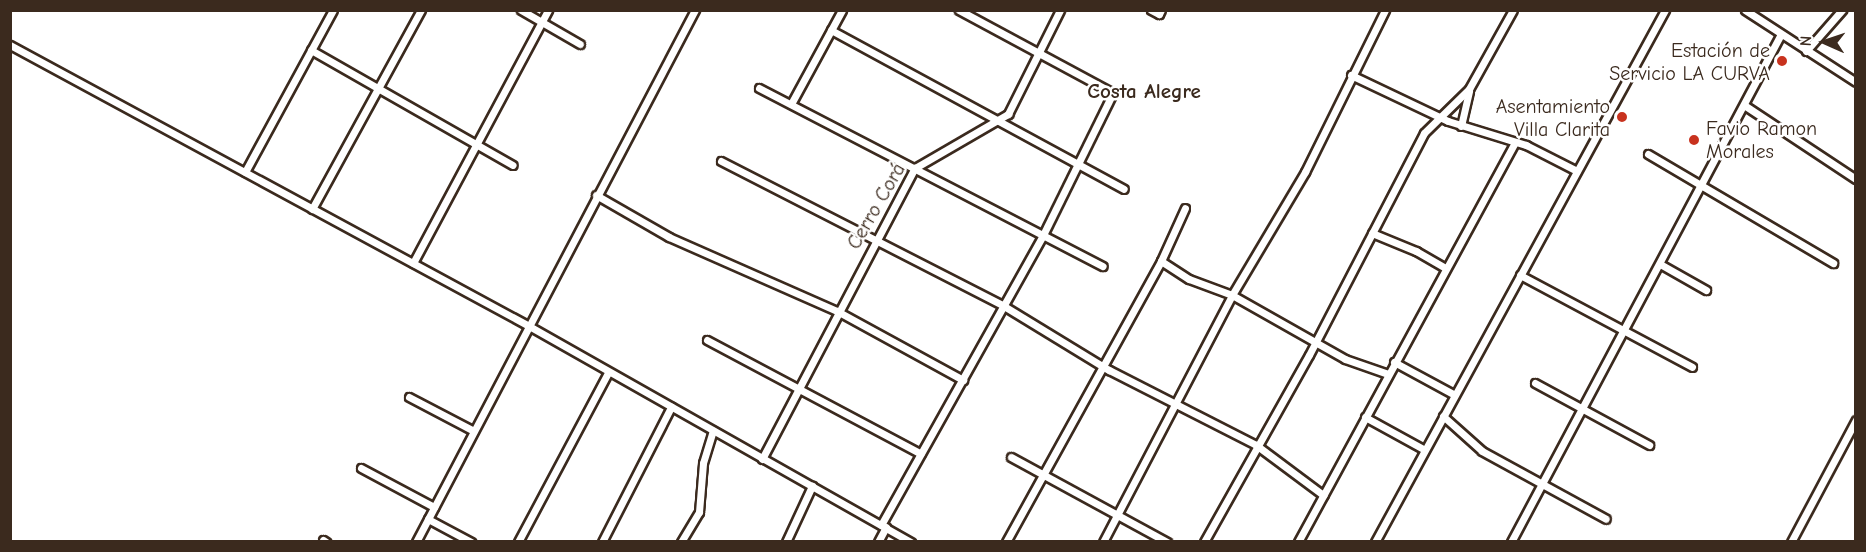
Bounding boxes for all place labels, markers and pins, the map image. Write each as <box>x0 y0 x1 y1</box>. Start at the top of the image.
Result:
place label: Estación de Servicio LA CURVA <box>1609 38 1770 85</box>
marker: Estación de Servicio LA CURVA <box>1775 54 1789 68</box>
place label: Asentamiento Villa Clarita <box>1496 94 1610 141</box>
marker: Asentamiento Villa Clarita <box>1615 110 1629 124</box>
place label: Favio Ramon Morales <box>1706 116 1817 163</box>
marker: Favio Ramon Morales <box>1687 133 1701 147</box>

